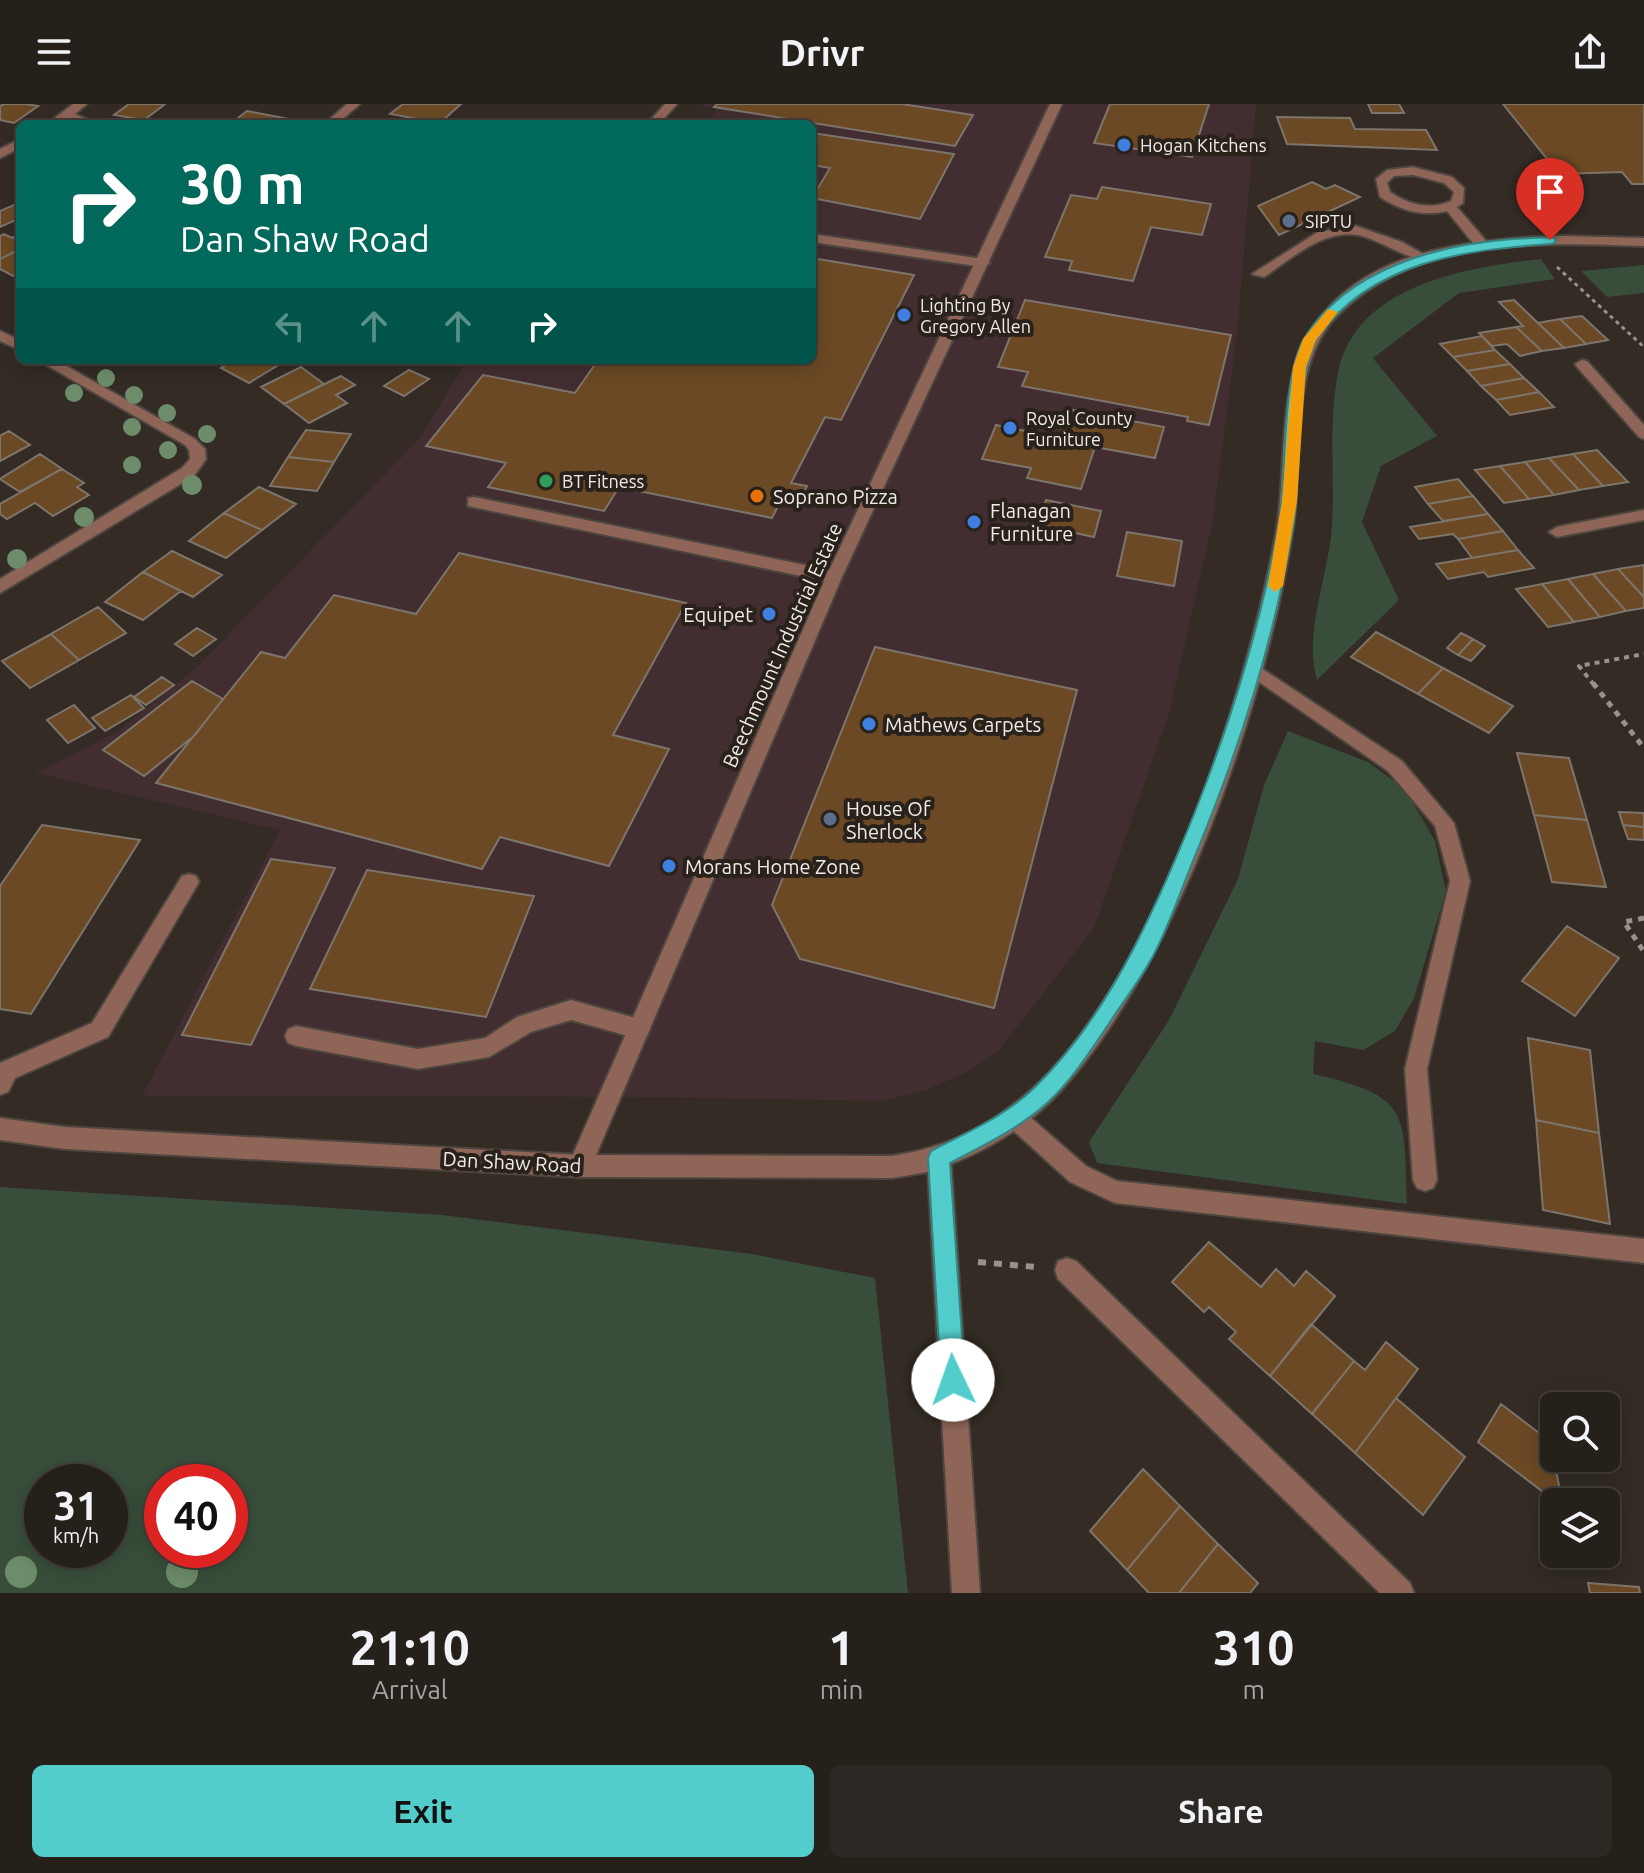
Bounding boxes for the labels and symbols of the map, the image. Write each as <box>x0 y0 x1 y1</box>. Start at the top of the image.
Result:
place label: Hogan Kitchens <box>1140 135 1267 155</box>
marker: Hogan Kitchens <box>1115 136 1133 154</box>
pin <box>1516 158 1584 240</box>
place label: SIPTU <box>1305 211 1352 231</box>
marker: SIPTU <box>1280 212 1298 230</box>
place label: Lighting By Gregory Allen <box>920 295 1031 336</box>
marker: Lighting By Gregory Allen <box>895 306 913 324</box>
place label: Royal County Furniture <box>1026 408 1133 449</box>
marker: Royal County Furniture <box>1001 419 1019 437</box>
place label: BT Fitness <box>562 471 644 491</box>
marker: BT Fitness <box>537 472 555 490</box>
place label: Soprano Pizza <box>773 485 898 508</box>
marker: Soprano Pizza <box>748 487 766 505</box>
place label: Flanagan Furniture <box>990 499 1073 545</box>
marker: Flanagan Furniture <box>965 513 983 531</box>
street label: Beechmount Industrial Estate <box>718 519 846 771</box>
place label: Equipet <box>683 603 753 626</box>
marker: Equipet <box>760 605 778 623</box>
place label: Mathews Carpets <box>885 713 1041 736</box>
marker: Mathews Carpets <box>860 715 878 733</box>
place label: House Of Sherlock <box>846 797 931 843</box>
marker: House Of Sherlock <box>821 810 839 828</box>
place label: Morans Home Zone <box>685 855 860 878</box>
marker: Morans Home Zone <box>660 857 678 875</box>
street label: Dan Shaw Road <box>442 1147 582 1177</box>
position arrow <box>911 1338 995 1422</box>
speed limit sign: 40 <box>144 1464 248 1568</box>

